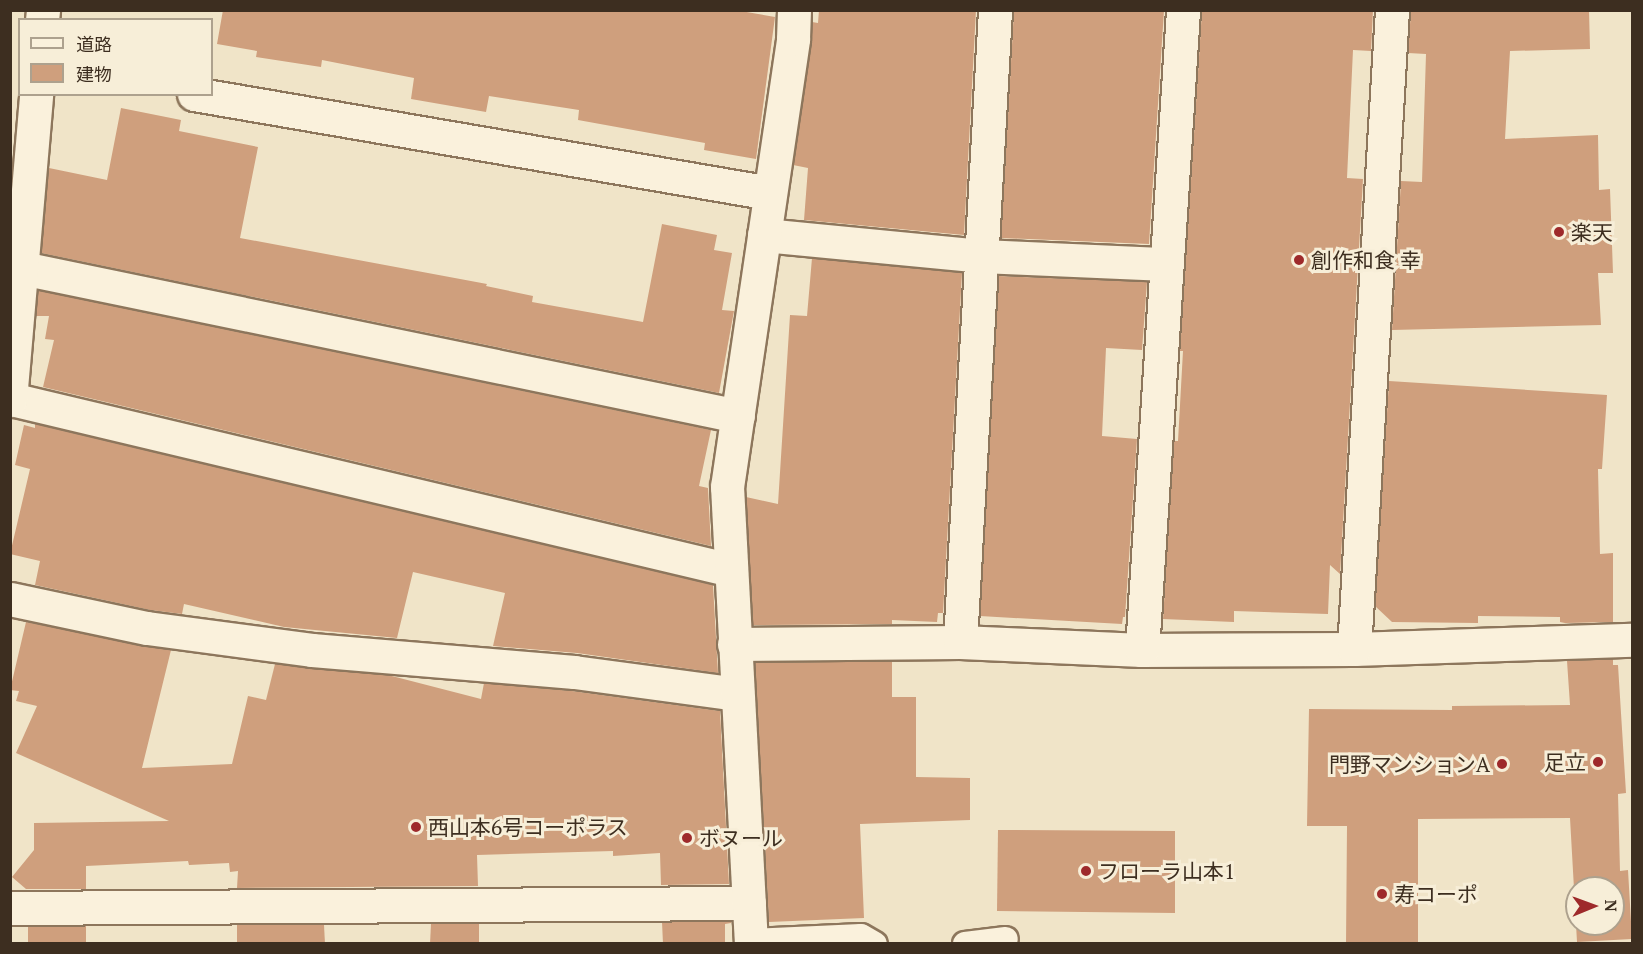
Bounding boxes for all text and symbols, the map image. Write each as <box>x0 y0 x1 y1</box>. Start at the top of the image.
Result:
legend <box>18 18 213 96</box>
text: 道路 <box>76 32 112 56</box>
text: 建物 <box>76 62 112 86</box>
place label: 楽天 <box>1571 219 1613 245</box>
marker: 楽天 <box>1552 225 1566 239</box>
place label: 創作和食 幸 <box>1311 247 1421 273</box>
marker: 創作和食 幸 <box>1292 253 1306 267</box>
place label: 足立 <box>1544 749 1586 775</box>
place label: 門野マンションA <box>1329 751 1490 777</box>
marker: 足立 <box>1591 755 1605 769</box>
marker: 門野マンションA <box>1495 757 1509 771</box>
place label: 西山本6号コーポラス <box>428 814 628 840</box>
marker: 西山本6号コーポラス <box>409 820 423 834</box>
place label: ボヌール <box>699 825 783 851</box>
marker: ボヌール <box>680 831 694 845</box>
place label: フローラ山本1 <box>1098 858 1235 884</box>
marker: フローラ山本1 <box>1079 864 1093 878</box>
north arrow <box>1565 876 1625 936</box>
place label: 寿コーポ <box>1394 881 1478 907</box>
marker: 寿コーポ <box>1375 887 1389 901</box>
text: N <box>1600 899 1622 912</box>

